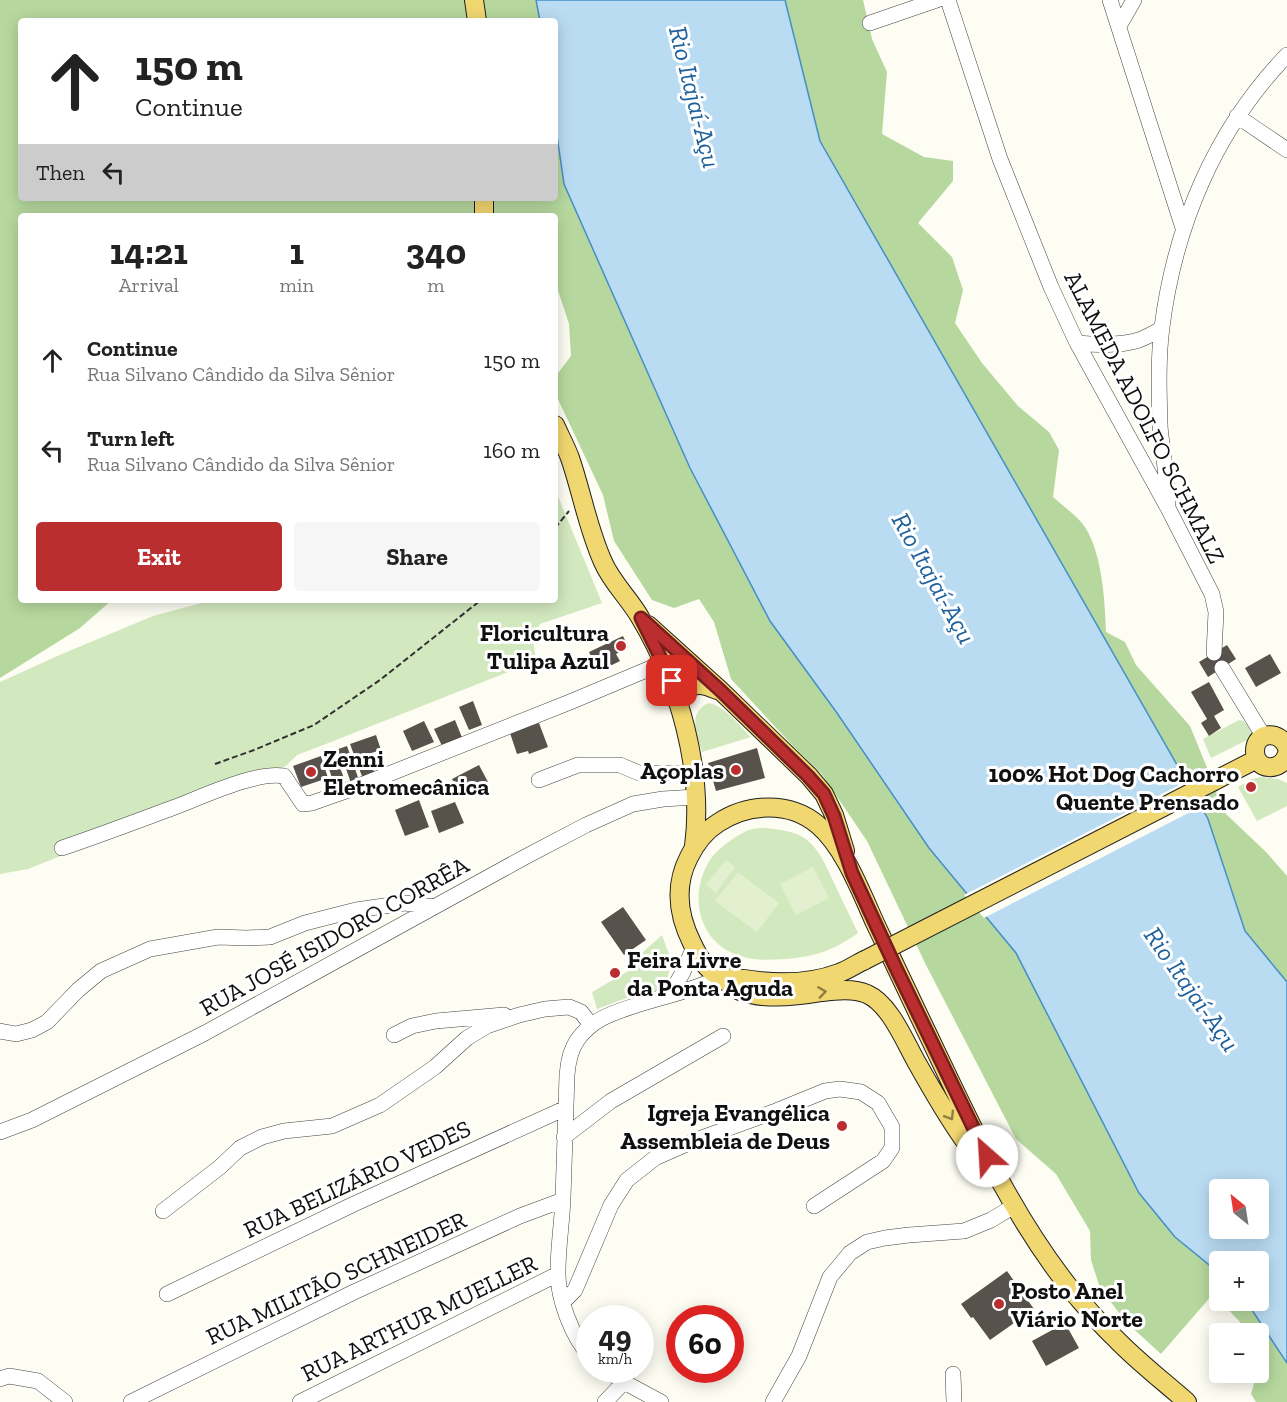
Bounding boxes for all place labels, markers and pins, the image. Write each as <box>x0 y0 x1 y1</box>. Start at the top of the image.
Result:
place label: Floricultura Tulipa Azul <box>480 618 609 675</box>
marker: Floricultura Tulipa Azul <box>614 639 628 653</box>
pin <box>646 655 697 706</box>
place label: Zenni Eletromecânica <box>323 744 489 801</box>
place label: Açoplas <box>640 756 724 785</box>
place label: 100% Hot Dog Cachorro Quente Prensado <box>989 759 1239 816</box>
marker: Açoplas <box>729 763 743 777</box>
marker: Zenni Eletromecânica <box>304 765 318 779</box>
marker: 100% Hot Dog Cachorro Quente Prensado <box>1244 780 1258 794</box>
place label: Feira Livre da Ponta Aguda <box>627 945 793 1002</box>
marker: Feira Livre da Ponta Aguda <box>608 966 622 980</box>
place label: Igreja Evangélica Assembleia de Deus <box>620 1098 830 1155</box>
marker: Igreja Evangélica Assembleia de Deus <box>835 1119 849 1133</box>
place label: Posto Anel Viário Norte <box>1011 1276 1143 1333</box>
marker: Posto Anel Viário Norte <box>992 1297 1006 1311</box>

